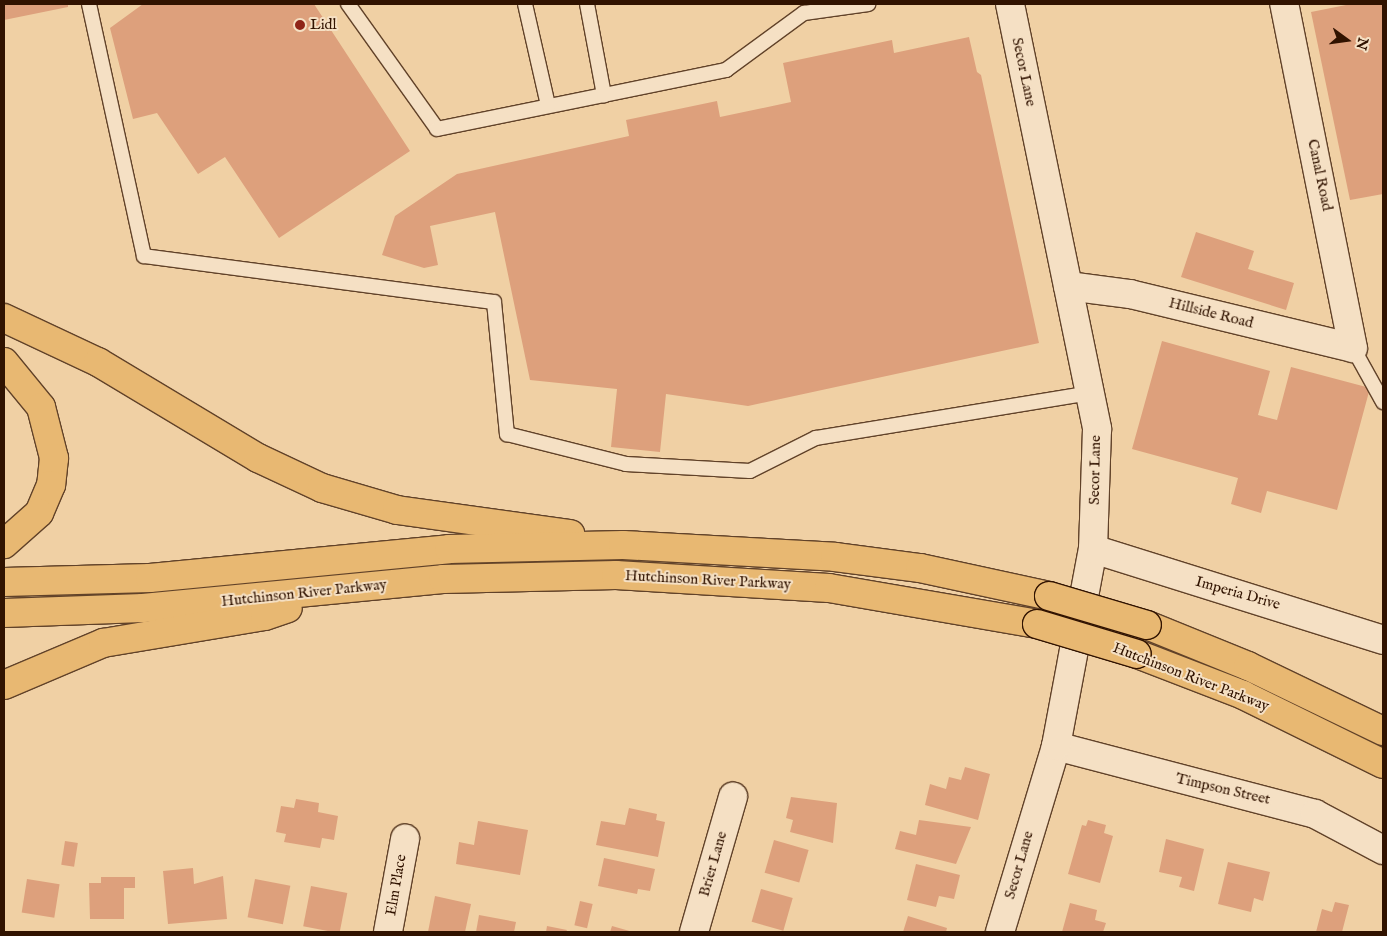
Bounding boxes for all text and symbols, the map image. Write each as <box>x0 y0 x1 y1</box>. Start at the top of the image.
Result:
north arrow <box>1322 15 1372 65</box>
place label: Lidl <box>310 16 337 34</box>
marker: Lidl <box>294 19 306 31</box>
street label: Secor Lane <box>1008 36 1040 108</box>
text: N <box>1351 36 1372 52</box>
street label: Canal Road <box>1304 137 1336 213</box>
street label: Hillside Road <box>1167 294 1255 332</box>
street label: Secor Lane <box>1085 435 1105 505</box>
street label: Hutchinson River Parkway <box>625 567 791 593</box>
street label: Imperia Drive <box>1194 572 1282 614</box>
street label: Hutchinson River Parkway <box>220 575 388 611</box>
street label: Hutchinson River Parkway <box>1110 639 1272 715</box>
street label: Timpson Street <box>1174 769 1272 809</box>
street label: Brier Lane <box>695 829 731 899</box>
street label: Secor Lane <box>1001 829 1037 901</box>
street label: Elm Place <box>382 853 410 917</box>

